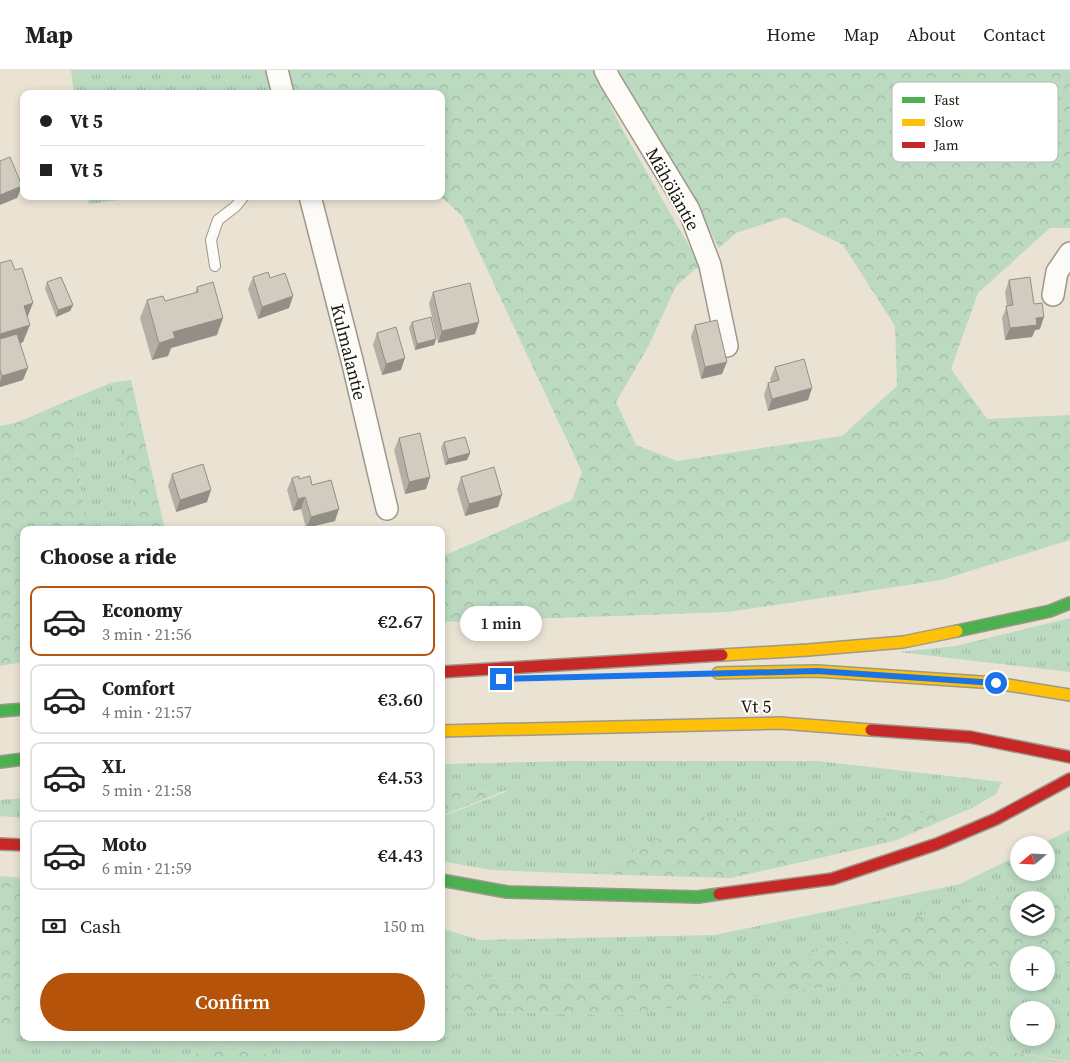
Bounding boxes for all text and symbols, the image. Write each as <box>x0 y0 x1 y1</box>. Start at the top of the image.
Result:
text: Map <box>25 18 73 51</box>
text: Home <box>767 22 816 47</box>
text: Map <box>844 22 879 47</box>
text: About <box>907 22 955 47</box>
text: Contact <box>983 22 1045 47</box>
legend <box>892 82 1058 162</box>
text: Fast <box>934 90 960 110</box>
text: Vt 5 <box>70 108 103 134</box>
text: Slow <box>934 112 964 132</box>
text: Jam <box>933 135 959 155</box>
street label: Mähöläntie <box>640 143 706 235</box>
text: Vt 5 <box>70 157 103 183</box>
street label: Kulmalantie <box>325 301 373 403</box>
text: Choose a ride <box>40 541 177 571</box>
text: Economy <box>102 597 183 623</box>
icon: car <box>42 599 87 644</box>
callout: 1 min <box>460 606 542 642</box>
text: €2.67 <box>378 608 423 634</box>
text: 1 min <box>480 612 522 634</box>
text: 3 min · 21:56 <box>102 623 192 645</box>
route end <box>490 668 512 690</box>
route start <box>985 672 1007 694</box>
text: Comfort <box>102 675 175 701</box>
icon: car <box>42 677 87 722</box>
text: €3.60 <box>378 686 423 712</box>
street label: Vt 5 <box>740 693 772 719</box>
text: 4 min · 21:57 <box>102 701 192 723</box>
text: XL <box>102 753 125 779</box>
icon: car <box>42 755 87 800</box>
text: €4.53 <box>378 764 423 790</box>
text: 5 min · 21:58 <box>102 779 192 801</box>
text: Moto <box>102 831 147 857</box>
icon: car <box>42 833 87 878</box>
north arrow <box>1010 836 1055 881</box>
map controls <box>1010 836 1055 1046</box>
text: €4.43 <box>378 842 423 868</box>
text: 6 min · 21:59 <box>102 857 192 879</box>
button: layers <box>1010 891 1055 936</box>
icon: cash <box>40 912 68 940</box>
text: Cash <box>80 913 121 939</box>
text: 150 m <box>383 915 425 937</box>
button: + <box>1010 946 1055 991</box>
button: Confirm <box>40 973 425 1031</box>
button: − <box>1010 1001 1055 1046</box>

